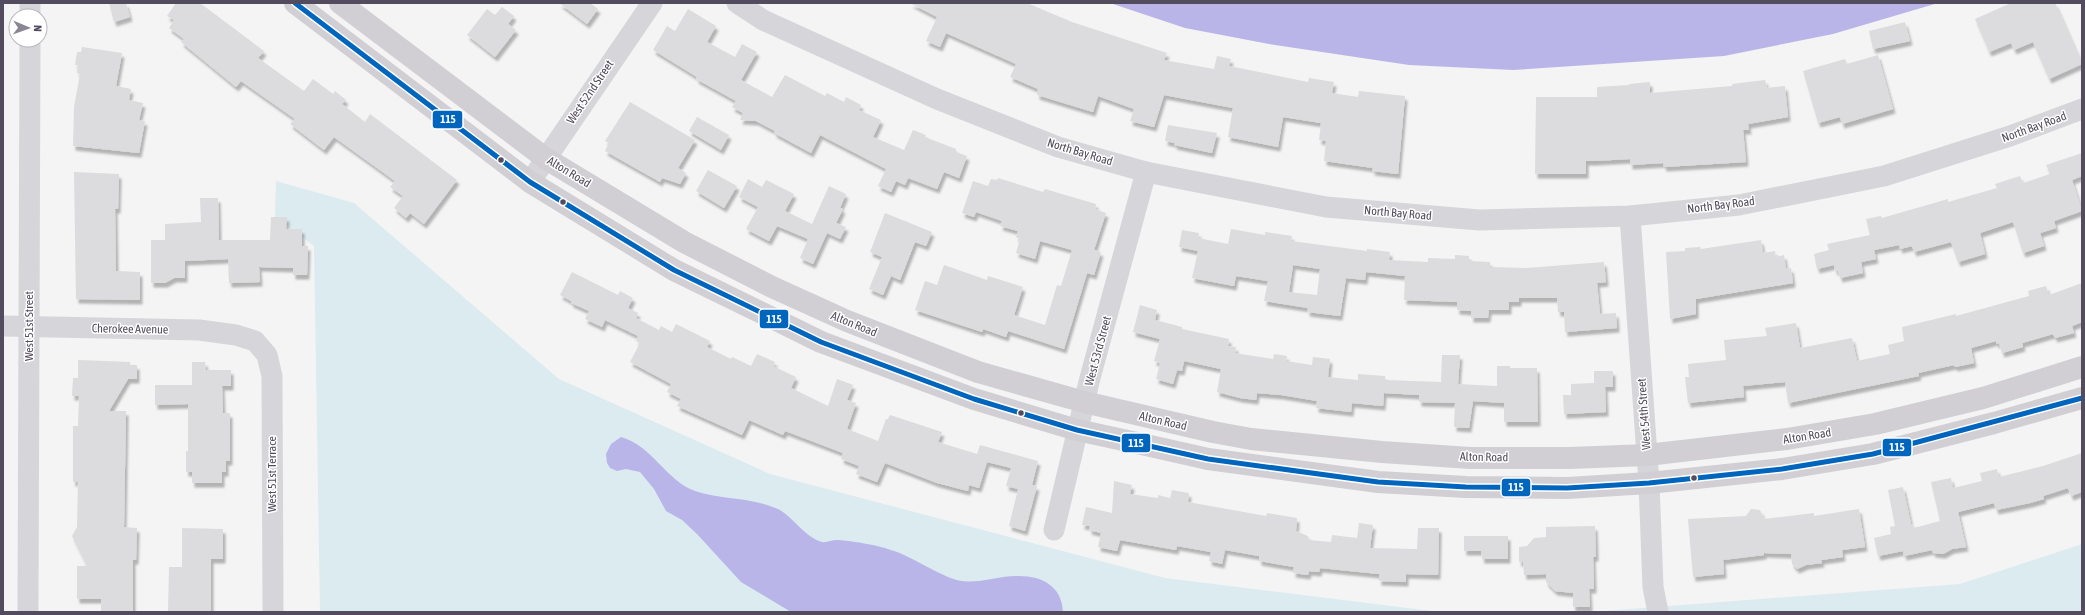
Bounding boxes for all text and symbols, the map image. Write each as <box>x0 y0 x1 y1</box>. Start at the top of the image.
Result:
north arrow <box>8 8 48 48</box>
text: N <box>32 25 44 32</box>
street label: West 52nd Street <box>564 57 617 127</box>
street label: North Bay Road <box>2000 109 2068 145</box>
line badge: 115 <box>432 110 463 129</box>
text: 115 <box>440 113 456 125</box>
street label: North Bay Road <box>1046 135 1114 169</box>
street label: Alton Road <box>545 154 593 190</box>
unlabelled marker <box>496 155 506 165</box>
street label: North Bay Road <box>1686 194 1756 216</box>
unlabelled marker <box>558 197 568 207</box>
street label: North Bay Road <box>1364 203 1432 223</box>
street label: West 51st Street <box>22 290 36 361</box>
street label: Alton Road <box>829 308 879 340</box>
line badge: 115 <box>759 309 789 329</box>
text: 115 <box>766 313 782 325</box>
street label: West 53rd Street <box>1082 314 1114 387</box>
street label: Cherokee Avenue <box>92 321 168 337</box>
street label: West 54th Street <box>1634 377 1653 450</box>
unlabelled marker <box>1016 408 1026 418</box>
street label: Alton Road <box>1138 409 1188 433</box>
street label: Alton Road <box>1782 425 1832 447</box>
line badge: 115 <box>1121 433 1151 453</box>
street label: West 51st Terrace <box>265 436 279 512</box>
text: 115 <box>1128 437 1144 449</box>
line badge: 115 <box>1882 438 1912 457</box>
text: 115 <box>1889 441 1905 453</box>
street label: Alton Road <box>1460 450 1508 464</box>
unlabelled marker <box>1689 473 1699 483</box>
line badge: 115 <box>1501 478 1531 497</box>
text: 115 <box>1508 481 1524 493</box>

